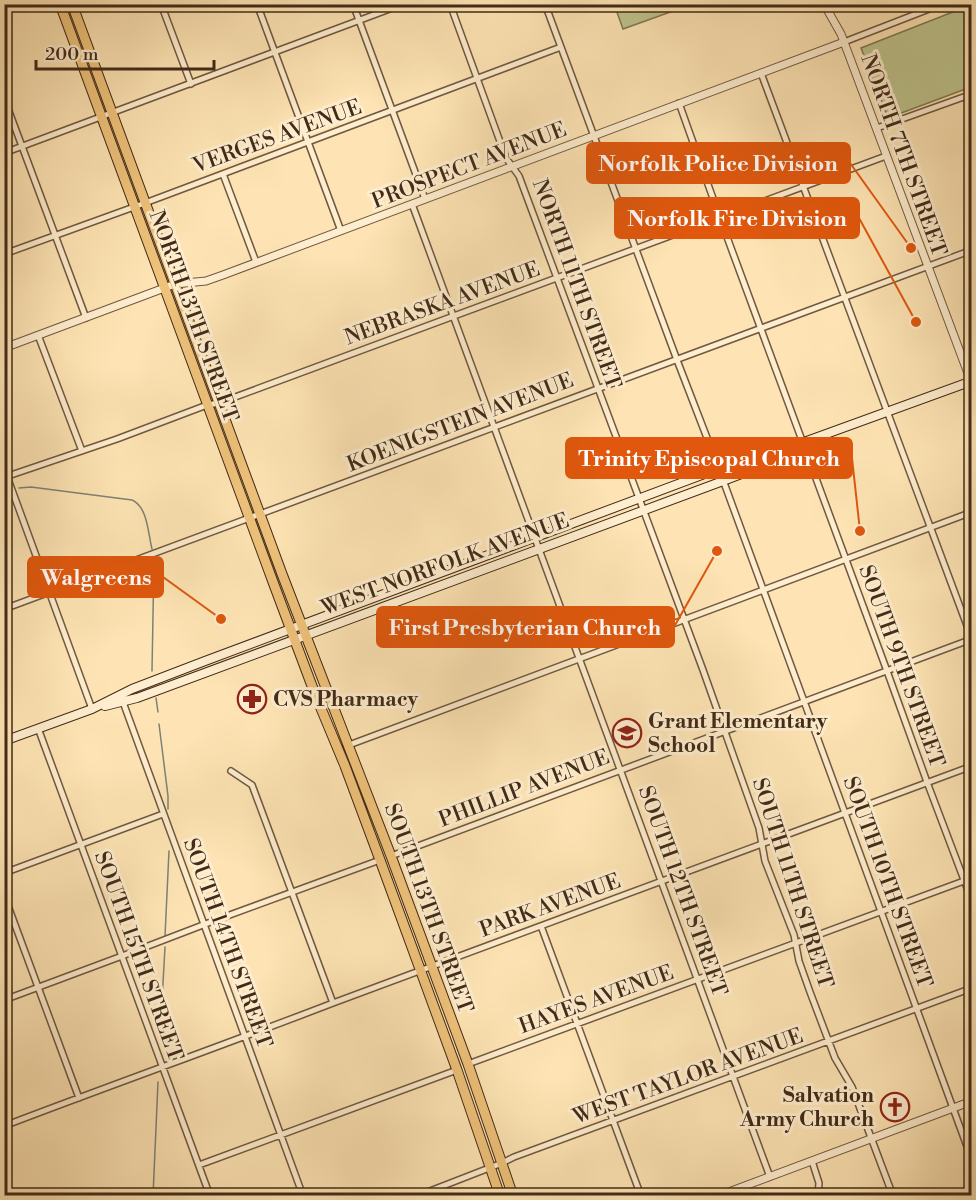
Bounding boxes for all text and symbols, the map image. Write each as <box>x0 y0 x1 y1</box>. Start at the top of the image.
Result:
scale bar <box>36 33 214 71</box>
text: 200 m <box>45 43 99 66</box>
street label: NORTH 7TH STREET <box>854 51 952 260</box>
street label: VERGES AVENUE <box>189 94 365 180</box>
street label: PROSPECT AVENUE <box>368 117 570 215</box>
callout: Norfolk Police Division <box>587 143 850 183</box>
text: Norfolk Police Division <box>598 151 838 178</box>
street label: NORTH 11TH STREET <box>526 176 626 393</box>
callout: Norfolk Fire Division <box>615 198 859 238</box>
text: Norfolk Fire Division <box>627 206 847 233</box>
street label: NORTH 13TH STREET <box>143 207 244 426</box>
street label: NEBRASKA AVENUE <box>341 257 544 351</box>
street label: KOENIGSTEIN AVENUE <box>343 368 577 478</box>
callout: Trinity Episcopal Church <box>566 438 852 478</box>
text: Trinity Episcopal Church <box>578 446 840 473</box>
street label: WEST NORFOLK AVENUE <box>317 508 573 622</box>
callout: Walgreens <box>28 557 163 597</box>
street label: SOUTH 9TH STREET <box>852 562 950 771</box>
text: Walgreens <box>40 565 151 592</box>
callout: First Presbyterian Church <box>377 607 674 647</box>
text: First Presbyterian Church <box>389 615 662 642</box>
pharmacy icon: CVS Pharmacy <box>236 683 268 715</box>
place label: CVS Pharmacy <box>273 687 419 713</box>
place label: Grant Elementary School <box>648 709 828 759</box>
school or university icon: Grant Elementary School <box>611 717 643 749</box>
street label: PHILLIP AVENUE <box>435 744 613 833</box>
street label: SOUTH 10TH STREET <box>837 773 937 992</box>
street label: SOUTH 11TH STREET <box>746 775 838 992</box>
street label: SOUTH 12TH STREET <box>632 783 732 1000</box>
street label: SOUTH 13TH STREET <box>378 800 478 1017</box>
street label: SOUTH 14TH STREET <box>177 835 277 1052</box>
street label: SOUTH 15TH STREET <box>88 848 188 1065</box>
street label: PARK AVENUE <box>476 868 624 943</box>
street label: HAYES AVENUE <box>515 960 677 1040</box>
street label: WEST TAYLOR AVENUE <box>569 1023 807 1131</box>
place label: Salvation Army Church <box>739 1083 874 1133</box>
church icon: Salvation Army Church <box>879 1091 911 1123</box>

